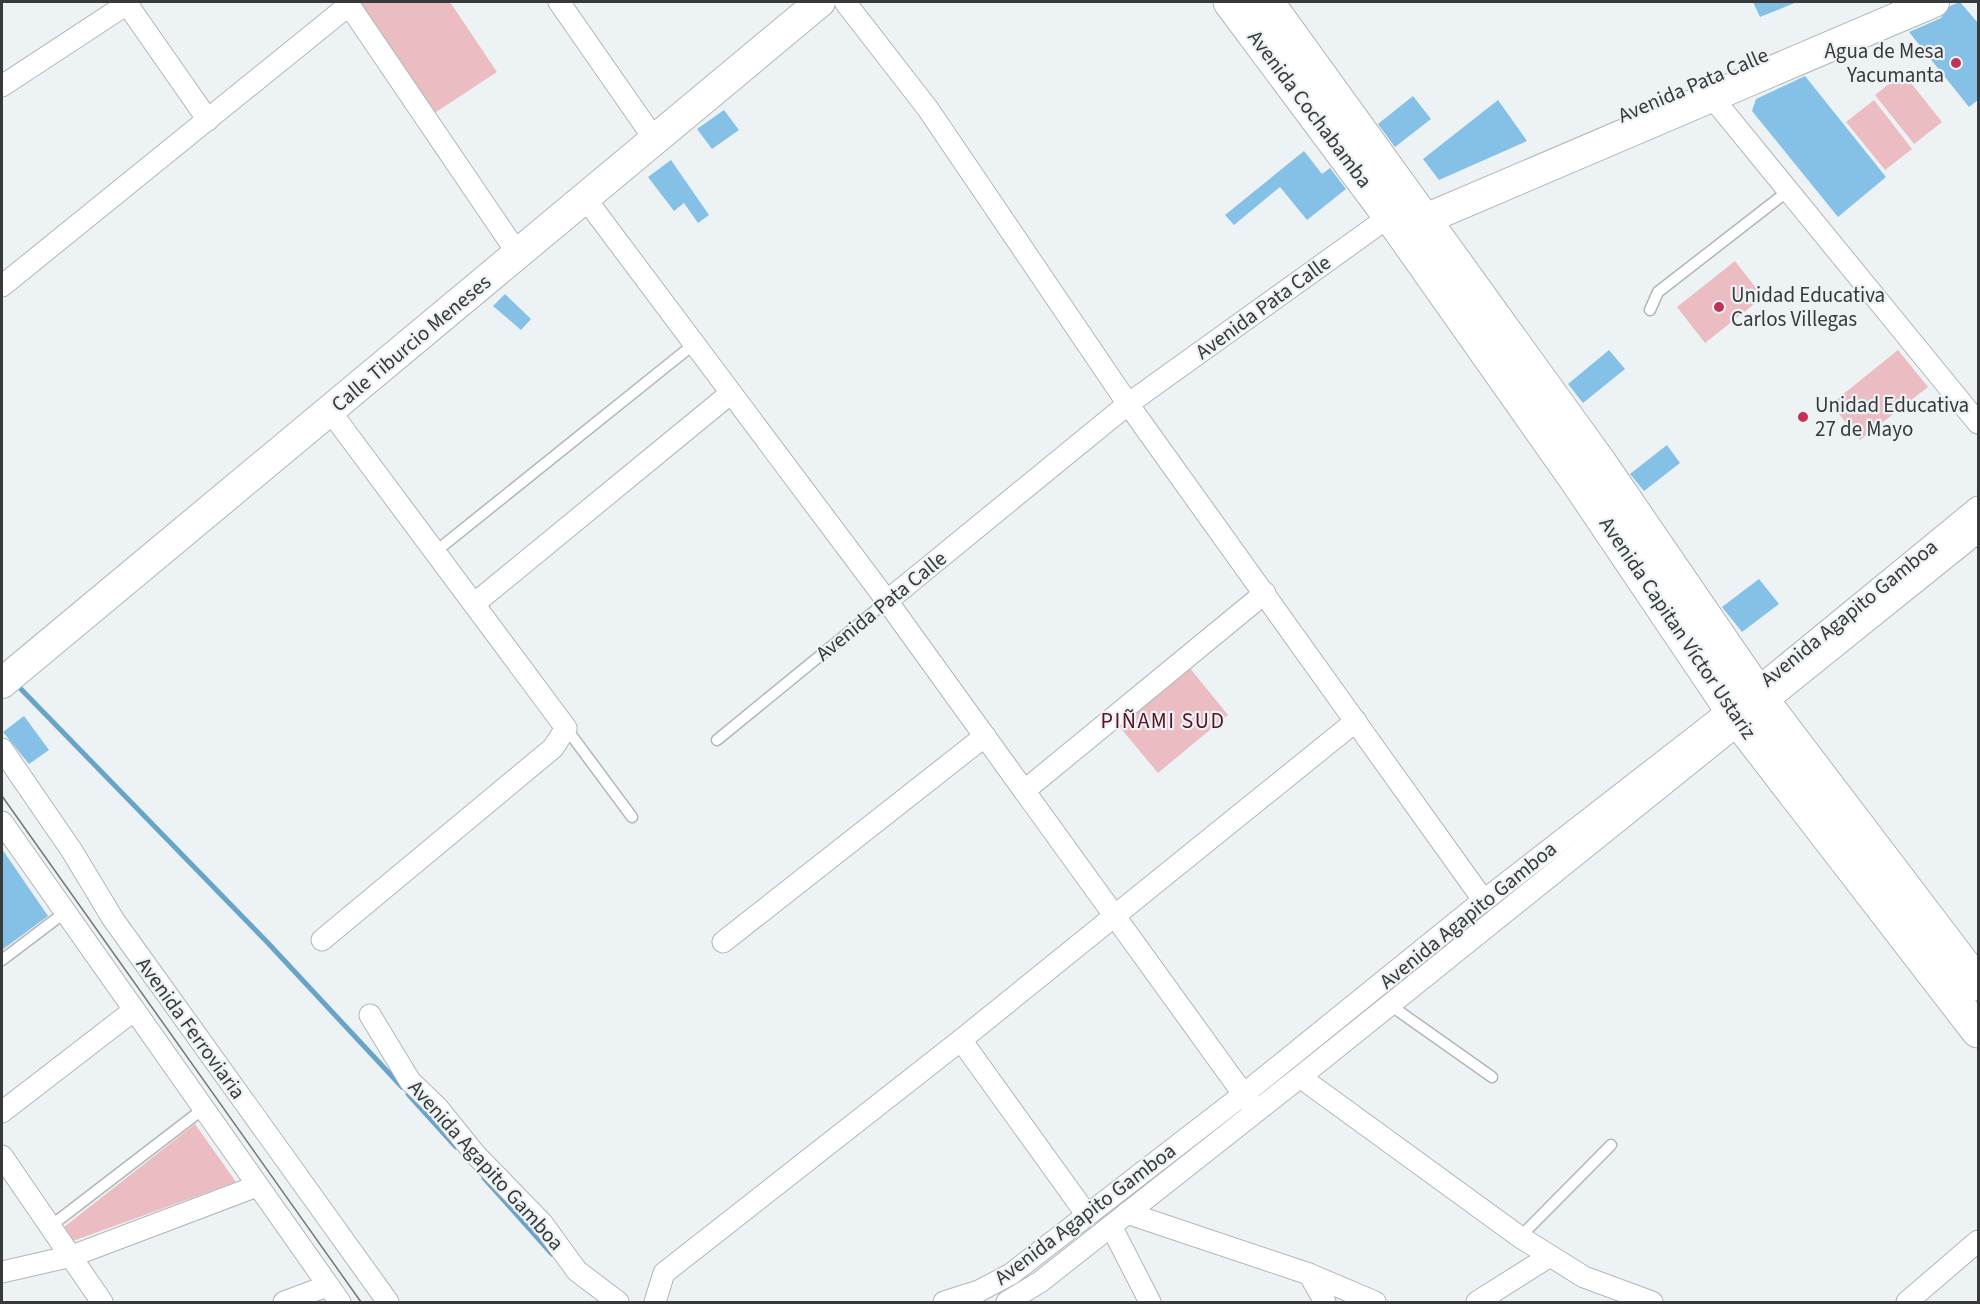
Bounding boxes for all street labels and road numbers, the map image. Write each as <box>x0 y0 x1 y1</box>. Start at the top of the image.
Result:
street label: Avenida Cochabamba <box>1241 24 1379 194</box>
street label: Avenida Pata Calle <box>1613 40 1773 130</box>
street label: Avenida Pata Calle <box>1189 248 1337 366</box>
street label: Calle Tiburcio Meneses <box>325 267 498 419</box>
street label: Avenida Capitan Víctor Ustariz <box>1592 511 1764 745</box>
street label: Avenida Agapito Gamboa <box>1754 532 1944 694</box>
street label: Avenida Pata Calle <box>809 544 953 668</box>
street label: Avenida Agapito Gamboa <box>1373 834 1563 996</box>
street label: Avenida Ferroviaria <box>129 951 253 1105</box>
street label: Avenida Agapito Gamboa <box>401 1073 571 1257</box>
street label: Avenida Agapito Gamboa <box>988 1136 1182 1292</box>

